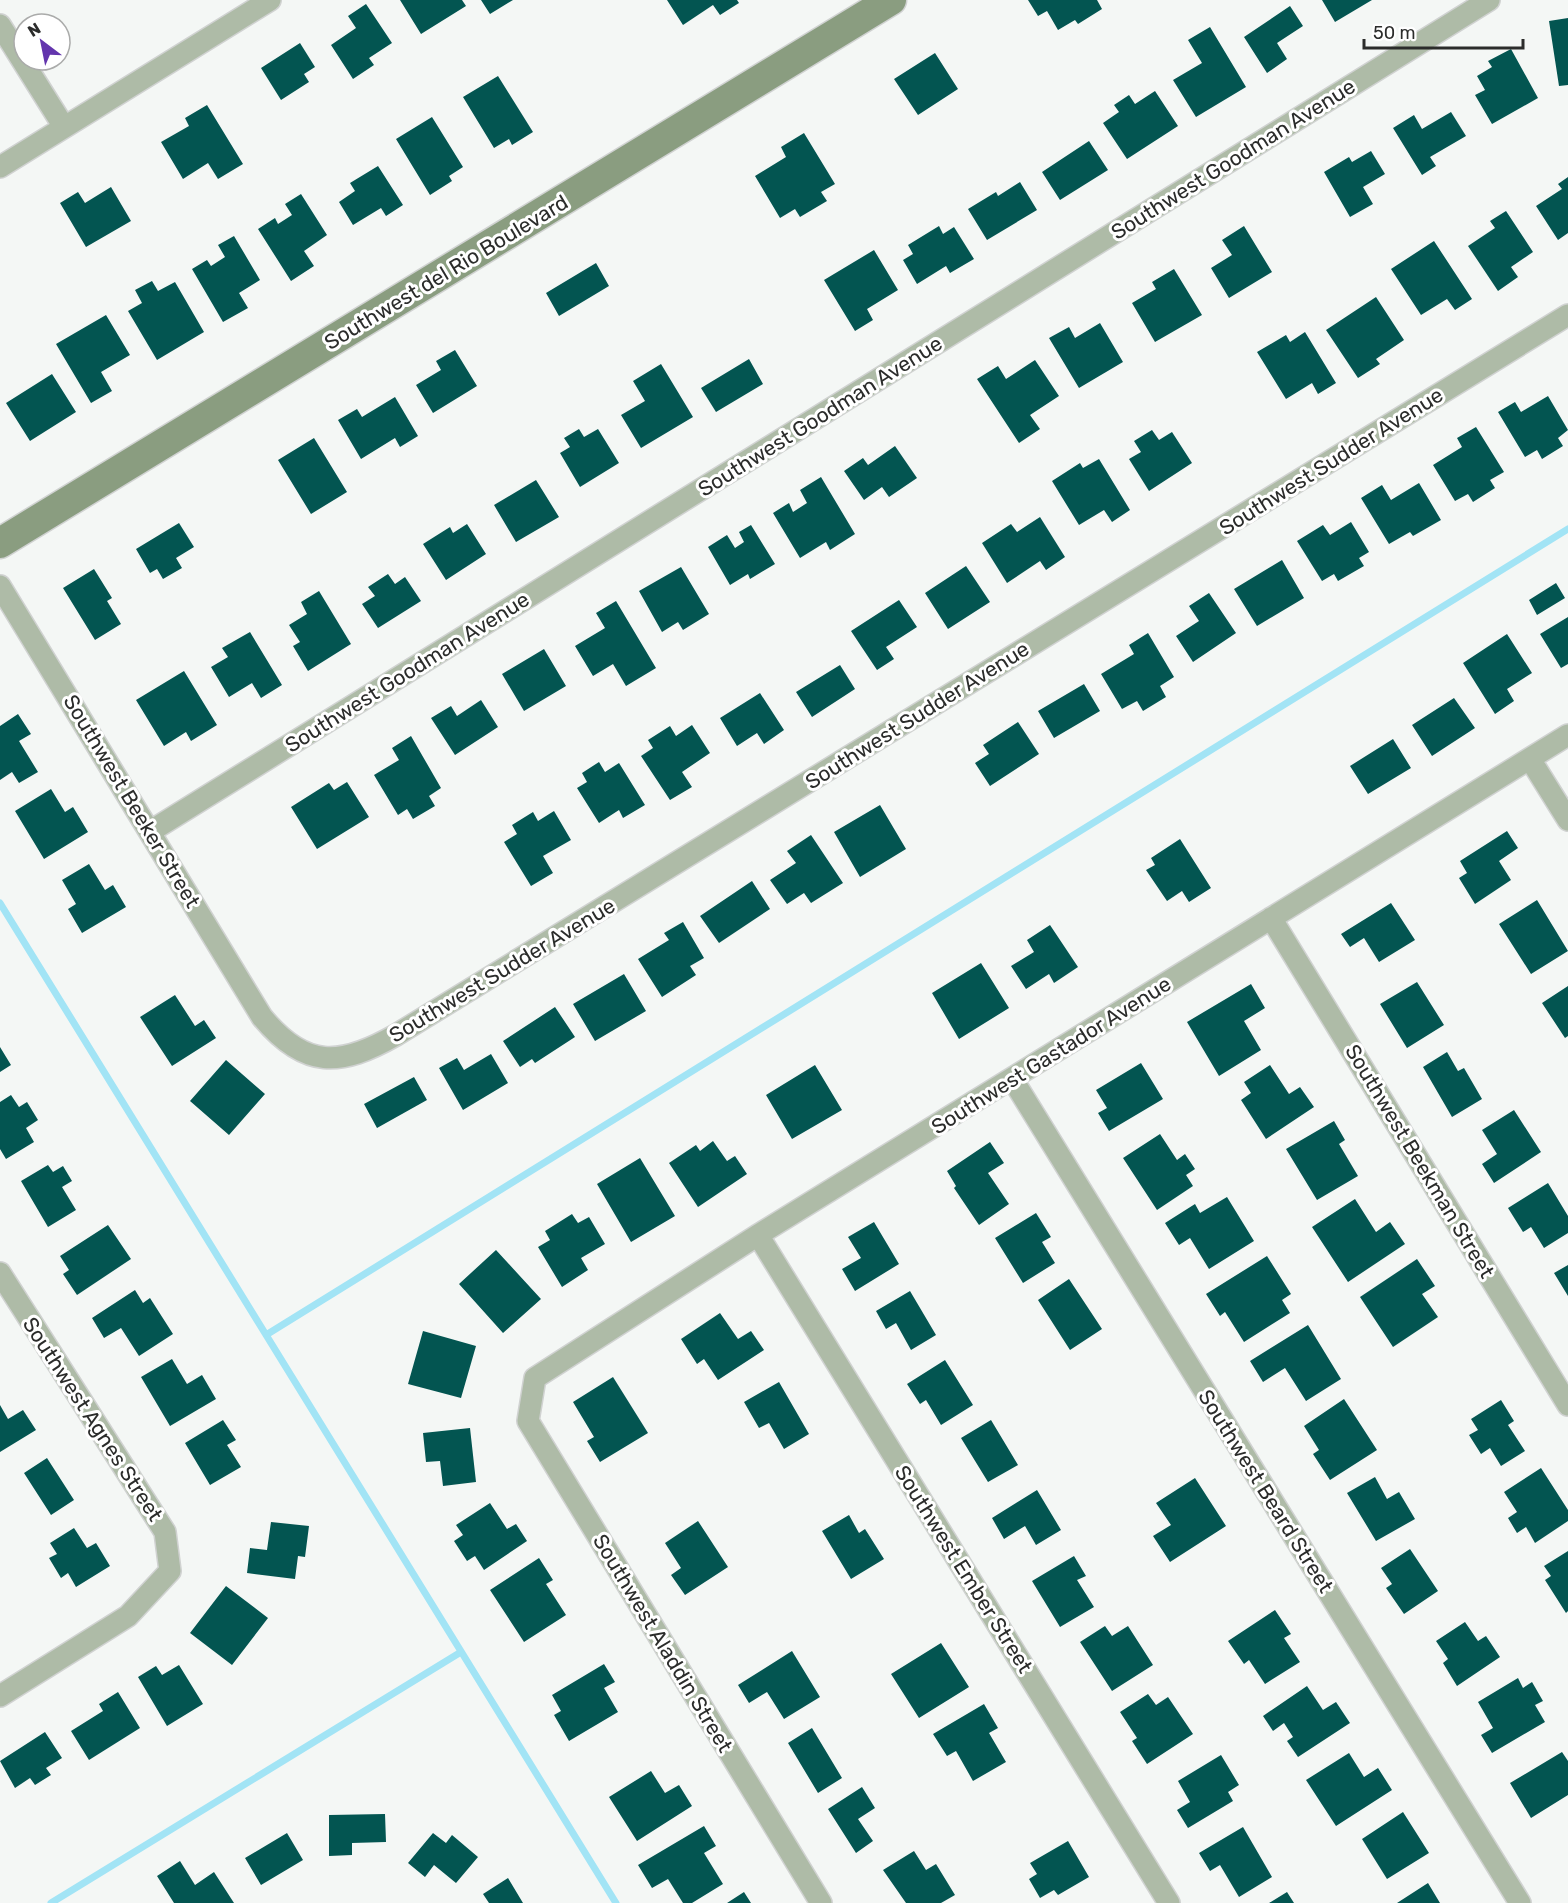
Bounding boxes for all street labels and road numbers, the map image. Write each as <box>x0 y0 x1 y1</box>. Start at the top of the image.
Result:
street label: Southwest Goodman Avenue <box>1106 73 1360 245</box>
street label: Southwest del Rio Boulevard <box>320 189 572 355</box>
street label: Southwest Goodman Avenue <box>693 330 947 502</box>
street label: Southwest Sudder Avenue <box>1215 382 1447 540</box>
street label: Southwest Goodman Avenue <box>280 586 534 758</box>
street label: Southwest Sudder Avenue <box>801 636 1033 794</box>
street label: Southwest Beeker Street <box>58 690 206 912</box>
street label: Southwest Sudder Avenue <box>385 893 619 1047</box>
street label: Southwest Gastador Avenue <box>927 971 1175 1139</box>
street label: Southwest Beekman Street <box>1340 1040 1500 1282</box>
street label: Southwest Agnes Street <box>18 1312 168 1526</box>
street label: Southwest Beard Street <box>1193 1385 1339 1597</box>
street label: Southwest Ember Street <box>890 1461 1038 1677</box>
street label: Southwest Aladdin Street <box>588 1529 738 1757</box>

